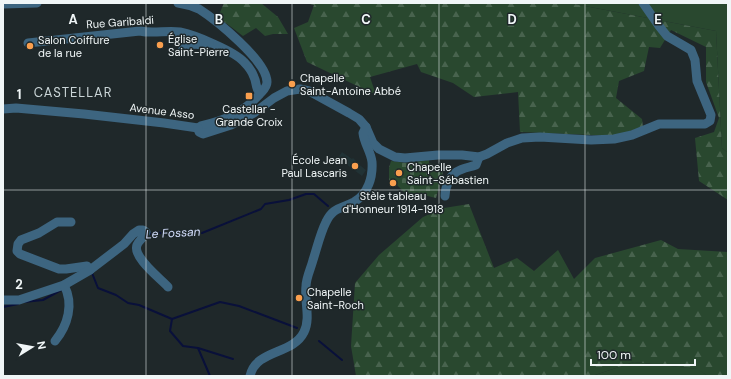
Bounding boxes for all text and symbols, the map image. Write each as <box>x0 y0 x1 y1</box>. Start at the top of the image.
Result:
text: A <box>68 11 78 28</box>
text: B <box>215 11 223 28</box>
text: C <box>361 11 371 28</box>
text: D <box>507 11 517 28</box>
text: E <box>654 11 662 28</box>
street label: Rue Garibaldi <box>86 13 154 31</box>
place label: Église Saint-Pierre <box>168 32 229 59</box>
place label: Salon Coiffure de la rue <box>38 33 110 60</box>
marker: Église Saint-Pierre <box>155 40 165 50</box>
marker: Salon Coiffure de la rue <box>25 41 35 51</box>
place label: Chapelle Saint-Antoine Abbé <box>300 71 401 98</box>
marker: Chapelle Saint-Antoine Abbé <box>287 79 297 89</box>
district label: CASTELLAR <box>34 84 112 101</box>
text: 1 <box>17 86 21 103</box>
marker: Castellar - Grande Croix <box>244 91 254 101</box>
street label: Avenue Asso <box>129 100 195 122</box>
place label: Castellar - Grande Croix <box>215 102 283 129</box>
place label: École Jean Paul Lascaris <box>281 153 347 180</box>
place label: Chapelle Saint-Sébastien <box>407 160 489 187</box>
marker: École Jean Paul Lascaris <box>350 161 360 171</box>
marker: Chapelle Saint-Sébastien <box>394 168 404 178</box>
marker: Stèle tableau d'Honneur 1914-1918 <box>388 178 398 188</box>
place label: Stèle tableau d'Honneur 1914-1918 <box>342 189 444 216</box>
water label: Le Fossan <box>145 224 201 242</box>
text: 2 <box>15 276 23 293</box>
place label: Chapelle Saint-Roch <box>307 285 364 312</box>
marker: Chapelle Saint-Roch <box>294 293 304 303</box>
north arrow <box>12 327 52 367</box>
text: N <box>34 340 49 350</box>
scale bar <box>591 341 695 367</box>
text: 100 m <box>597 347 631 363</box>

